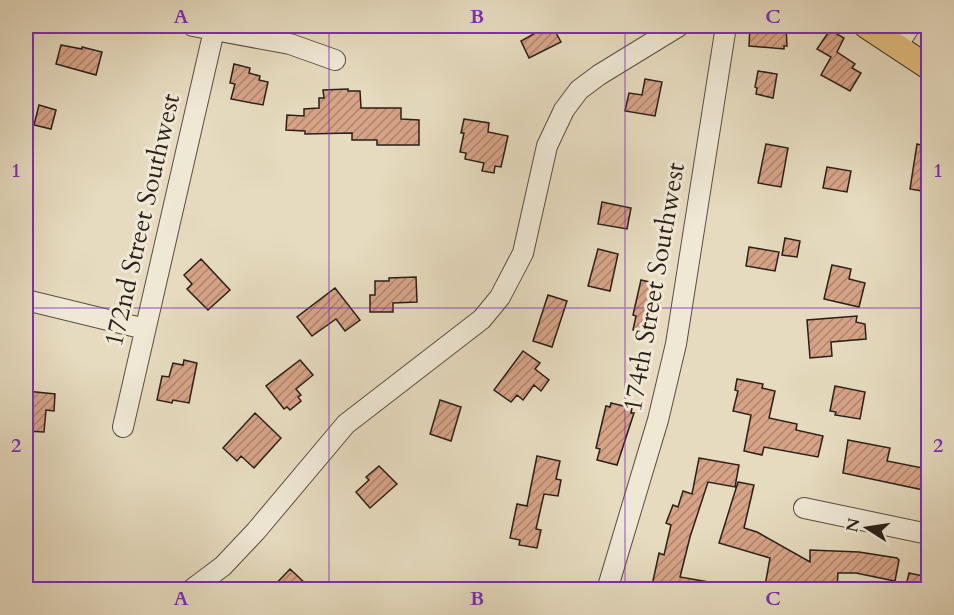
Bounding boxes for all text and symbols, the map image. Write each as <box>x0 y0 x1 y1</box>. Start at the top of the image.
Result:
text: A <box>173 3 189 30</box>
text: B <box>470 3 484 30</box>
text: C <box>765 3 781 30</box>
street label: 172nd Street Southwest <box>96 90 188 350</box>
text: 1 <box>11 157 21 184</box>
text: 1 <box>933 157 943 184</box>
street label: 174th Street Southwest <box>615 160 693 414</box>
text: 2 <box>11 432 21 459</box>
text: 2 <box>933 432 943 459</box>
north arrow <box>837 498 897 558</box>
text: N <box>841 516 866 534</box>
text: A <box>173 585 189 612</box>
text: B <box>470 585 484 612</box>
text: C <box>765 585 781 612</box>

